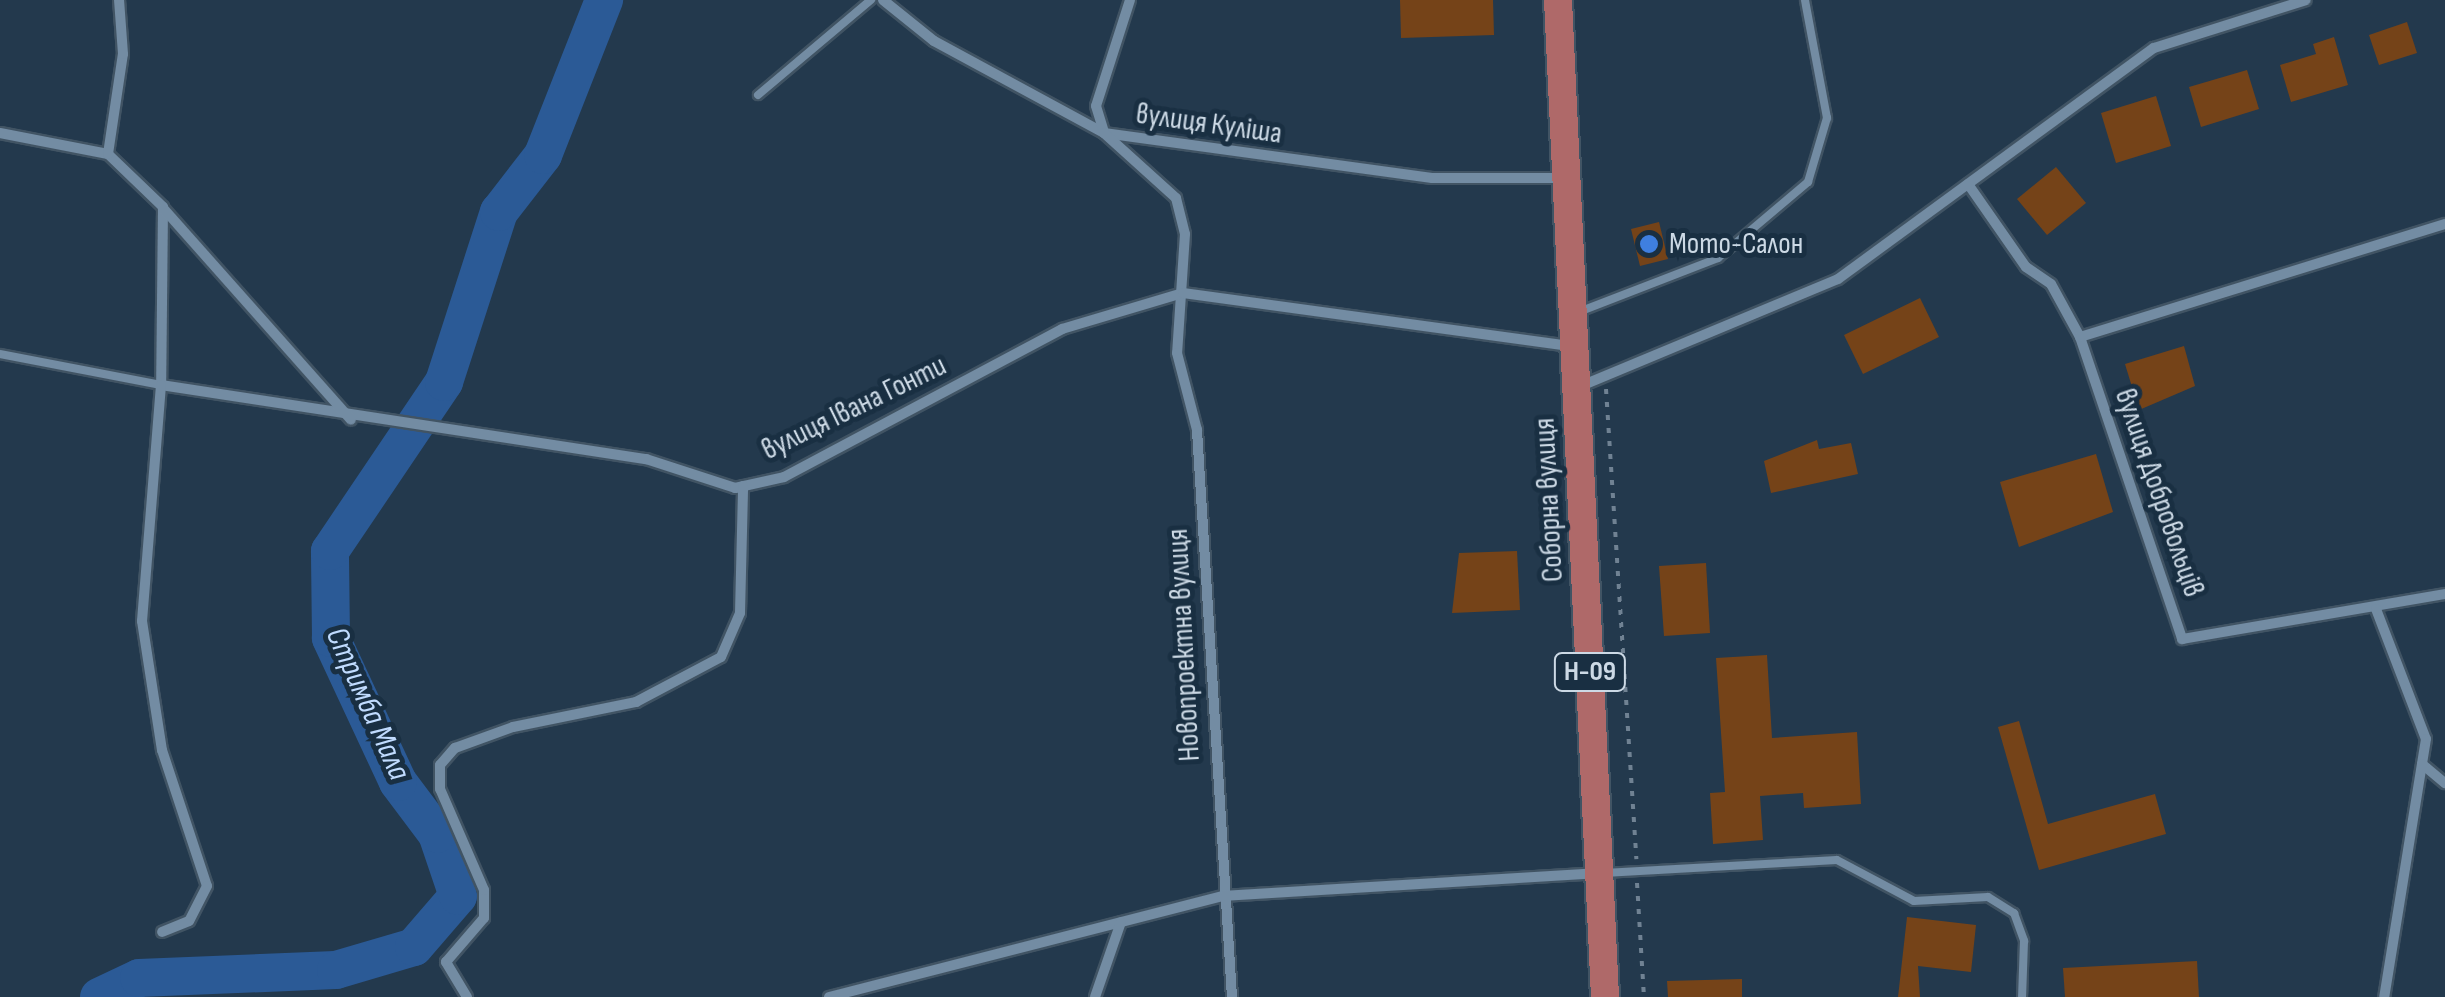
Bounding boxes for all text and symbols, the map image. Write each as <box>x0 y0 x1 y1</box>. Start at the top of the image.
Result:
street label: вулиця Куліша <box>1134 96 1284 152</box>
place label: Мото-Салон <box>1669 226 1803 262</box>
marker: Мото-Салон <box>1638 233 1660 255</box>
street label: вулиця Івана Гонти <box>756 348 952 468</box>
street label: вулиця Добровольців <box>2107 384 2211 602</box>
street label: Соборна вулиця <box>1527 417 1571 583</box>
street label: Новопроектна вулиця <box>1160 528 1208 762</box>
water label: Стримба Мала <box>316 622 418 786</box>
road number: Н-09 <box>1552 649 1628 695</box>

